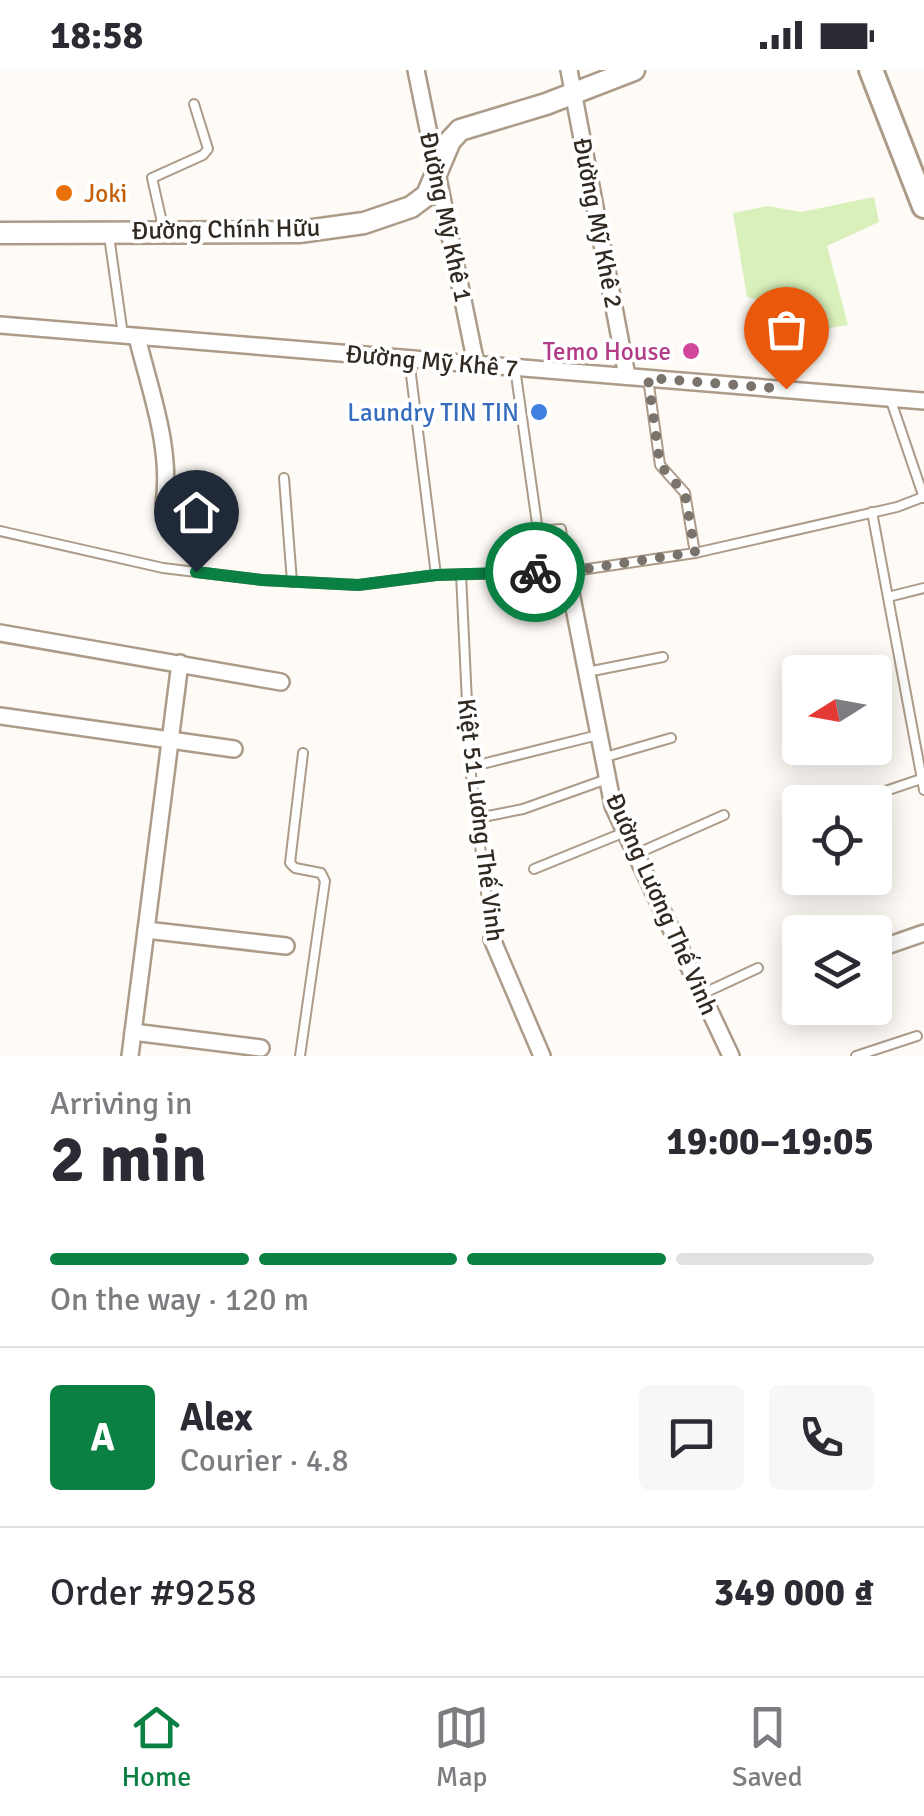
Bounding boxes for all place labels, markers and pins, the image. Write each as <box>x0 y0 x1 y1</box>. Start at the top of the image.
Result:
place label: Joki <box>84 178 127 209</box>
marker: Joki <box>53 182 75 204</box>
pin <box>744 287 829 390</box>
place label: Temo House <box>543 336 671 367</box>
marker: Temo House <box>680 340 702 362</box>
place label: Laundry TIN TIN <box>347 397 519 428</box>
marker: Laundry TIN TIN <box>528 401 550 423</box>
pin <box>154 470 239 573</box>

